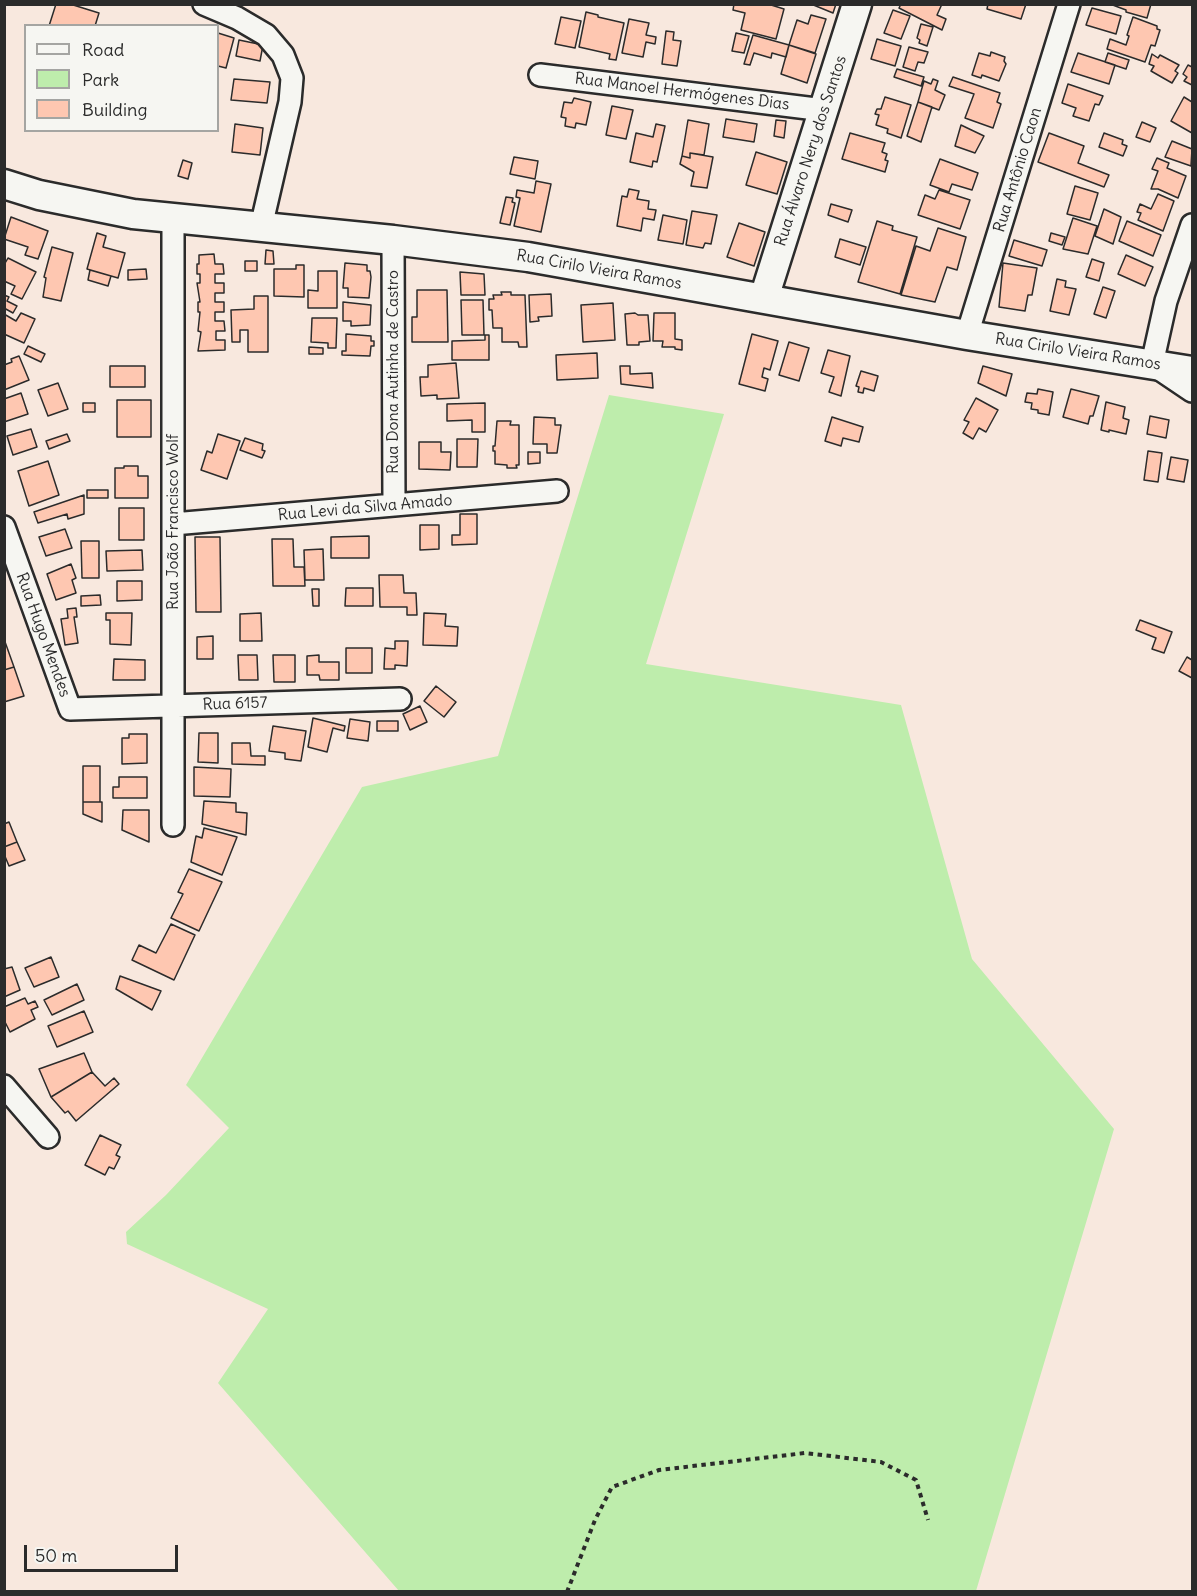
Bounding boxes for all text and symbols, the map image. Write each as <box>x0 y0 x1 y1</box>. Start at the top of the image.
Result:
legend <box>24 24 219 132</box>
text: Road <box>82 38 124 61</box>
street label: Rua Álvaro Nery dos Santos <box>771 53 851 249</box>
text: Park <box>82 68 119 91</box>
street label: Rua Manoel Hermógenes Dias <box>574 69 790 115</box>
text: Building <box>82 98 147 121</box>
street label: Rua Antônio Caon <box>990 105 1046 235</box>
street label: Rua Cirilo Vieira Ramos <box>515 246 683 294</box>
street label: Rua Dona Autinha de Castro <box>383 270 403 474</box>
street label: Rua Cirilo Vieira Ramos <box>994 329 1162 375</box>
street label: Rua João Francisco Wolf <box>163 434 183 610</box>
street label: Rua Levi da Silva Amado <box>277 491 453 525</box>
street label: Rua Hugo Mendes <box>12 570 74 700</box>
street label: Rua 6157 <box>202 693 268 715</box>
scale bar <box>27 1533 182 1571</box>
text: 50 m <box>35 1544 77 1567</box>

